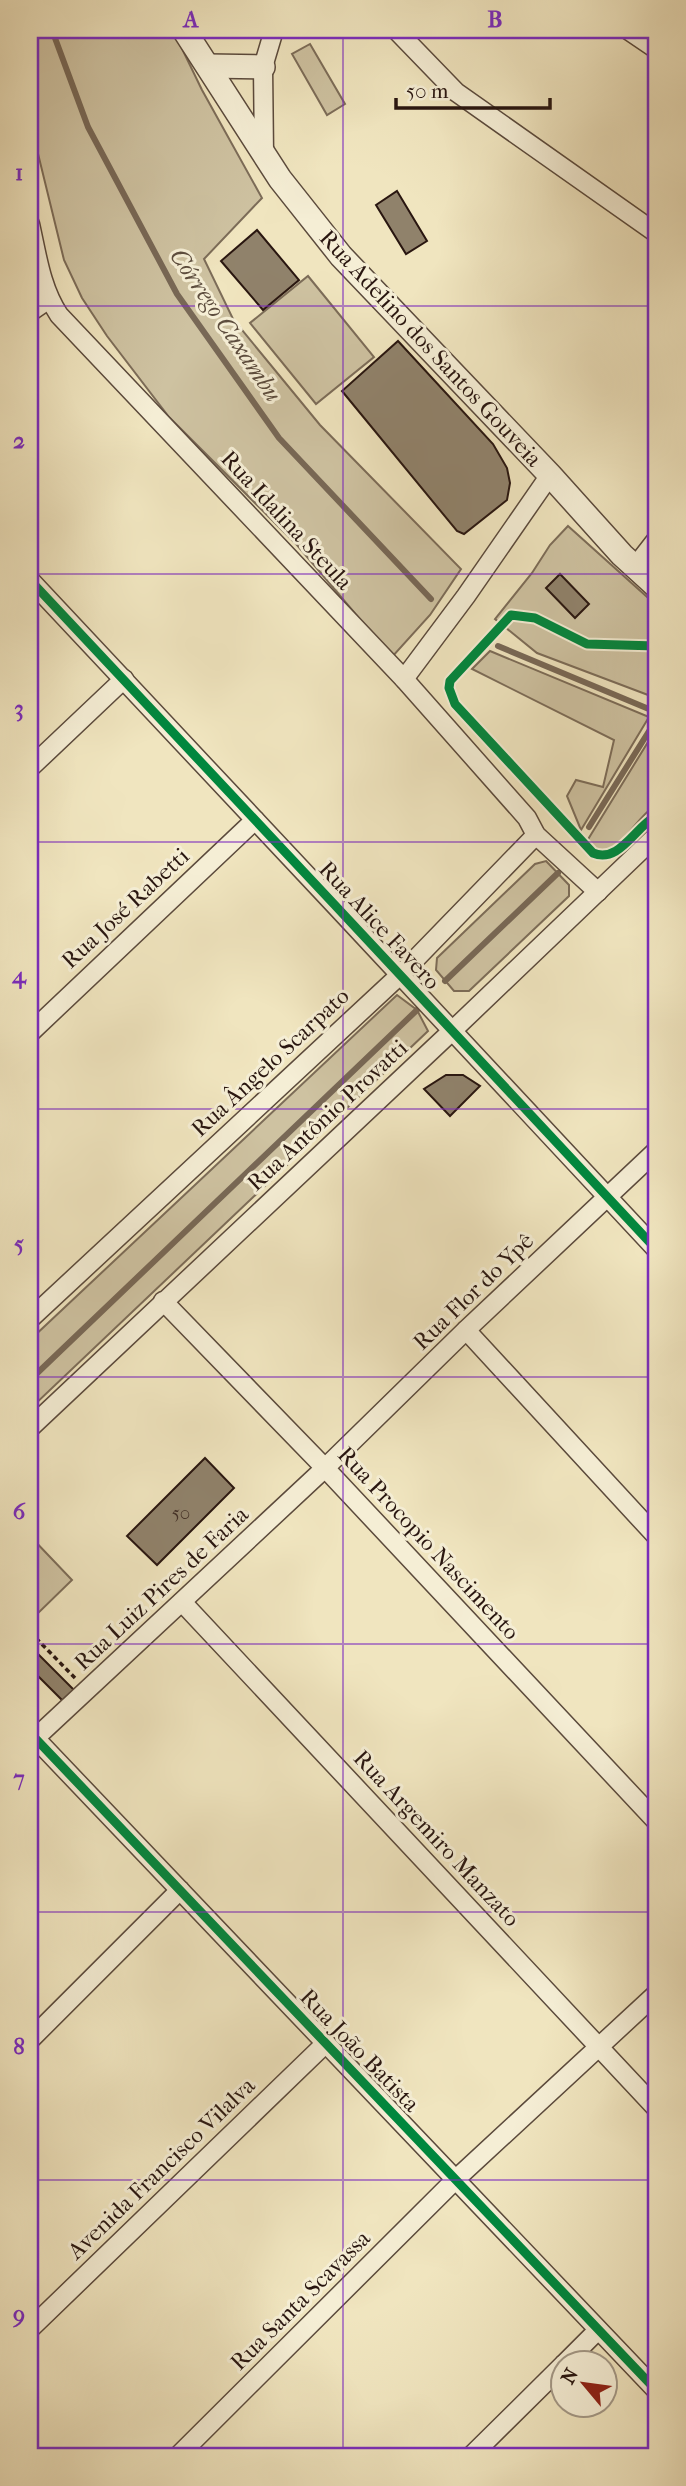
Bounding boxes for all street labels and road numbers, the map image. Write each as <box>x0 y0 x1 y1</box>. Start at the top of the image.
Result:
street label: Rua Adelino dos Santos Gouveia <box>314 224 548 473</box>
street label: Rua Idalina Steula <box>215 445 358 596</box>
street label: Rua José Rabetti <box>56 842 195 974</box>
street label: Rua Alice Favero <box>313 856 446 995</box>
street label: Rua Ângelo Scarpato <box>186 982 355 1142</box>
street label: Rua Antônio Provatti <box>242 1034 413 1197</box>
street label: Rua Flor do Ypê <box>408 1227 539 1356</box>
street label: Rua Procopio Nascimento <box>332 1441 525 1645</box>
street label: Rua Luiz Pires de Faria <box>69 1501 254 1676</box>
street label: Rua Argemiro Manzato <box>348 1745 525 1932</box>
street label: Rua João Batista <box>294 1983 425 2117</box>
street label: Avenida Francisco Vilalva <box>61 2072 261 2266</box>
street label: Rua Santa Scavassa <box>225 2225 376 2376</box>

